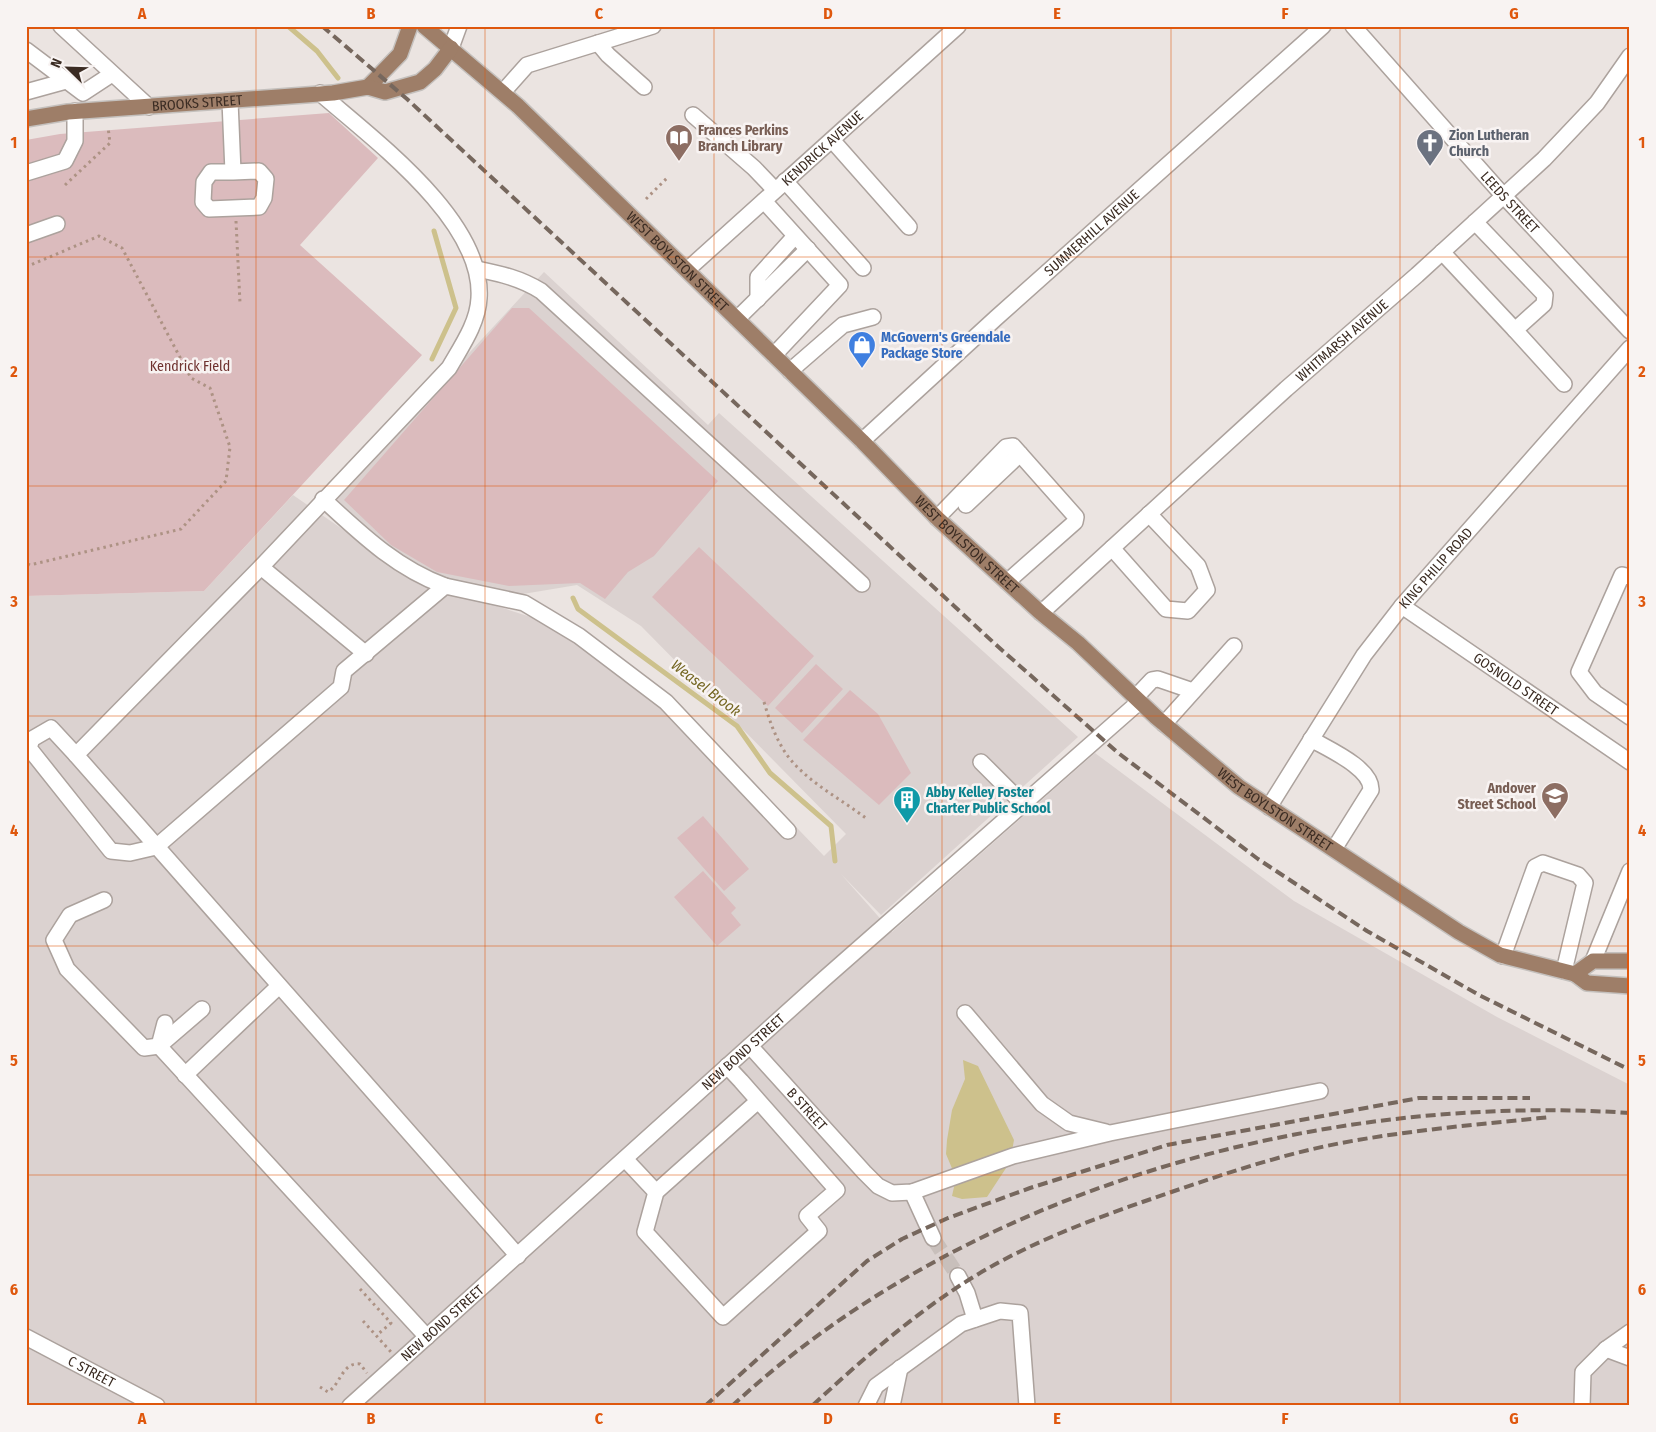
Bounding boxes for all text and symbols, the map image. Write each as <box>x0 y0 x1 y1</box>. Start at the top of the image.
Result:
text: A <box>137 4 147 23</box>
text: B <box>367 4 376 23</box>
text: C <box>595 4 604 23</box>
text: D <box>823 4 833 23</box>
text: E <box>1053 4 1061 23</box>
text: F <box>1281 4 1289 23</box>
text: G <box>1509 4 1519 23</box>
north arrow <box>42 42 92 92</box>
text: N <box>47 56 66 70</box>
street label: BROOKS STREET <box>151 91 243 114</box>
street label: KENDRICK AVENUE <box>778 107 867 189</box>
place label: Frances Perkins Branch Library <box>698 122 788 155</box>
library icon: Frances Perkins Branch Library <box>664 123 694 162</box>
place label: Zion Lutheran Church <box>1449 127 1529 160</box>
church icon: Zion Lutheran Church <box>1415 128 1445 167</box>
text: 1 <box>11 133 17 152</box>
text: 1 <box>1639 133 1645 152</box>
street label: LEEDS STREET <box>1477 168 1543 237</box>
street label: SUMMERHILL AVENUE <box>1041 186 1143 279</box>
street label: WEST BOYLSTON STREET <box>623 208 732 315</box>
street label: WHITMARSH AVENUE <box>1292 295 1392 385</box>
place label: McGovern's Greendale Package Store <box>881 329 1011 362</box>
shop icon: McGovern's Greendale Package Store <box>847 330 877 369</box>
park label: Kendrick Field <box>150 358 230 375</box>
text: 2 <box>9 362 18 381</box>
text: 2 <box>1637 362 1646 381</box>
street label: WEST BOYLSTON STREET <box>911 492 1023 597</box>
street label: KING PHILIP ROAD <box>1395 524 1476 612</box>
text: 3 <box>9 592 18 611</box>
text: 3 <box>1637 592 1646 611</box>
street label: GOSNOLD STREET <box>1470 649 1562 719</box>
water label: Weasel Brook <box>668 656 745 720</box>
street label: WEST BOYLSTON STREET <box>1214 764 1336 855</box>
place label: Andover Street School <box>1458 780 1537 813</box>
school or university icon: Andover Street School <box>1540 781 1570 820</box>
place label: Abby Kelley Foster Charter Public School <box>925 784 1051 817</box>
building icon: Abby Kelley Foster Charter Public School <box>892 785 922 824</box>
text: 4 <box>10 821 18 840</box>
text: 4 <box>1638 821 1646 840</box>
street label: NEW BOND STREET <box>698 1010 788 1094</box>
text: 5 <box>10 1051 18 1070</box>
text: 5 <box>1638 1051 1646 1070</box>
street label: B STREET <box>783 1084 831 1134</box>
text: 6 <box>10 1280 18 1299</box>
text: 6 <box>1638 1280 1646 1299</box>
street label: NEW BOND STREET <box>397 1281 487 1365</box>
street label: C STREET <box>65 1352 118 1391</box>
text: A <box>137 1409 147 1428</box>
text: B <box>367 1409 376 1428</box>
text: C <box>595 1409 604 1428</box>
text: D <box>823 1409 833 1428</box>
text: E <box>1053 1409 1061 1428</box>
text: F <box>1281 1409 1289 1428</box>
text: G <box>1509 1409 1519 1428</box>

